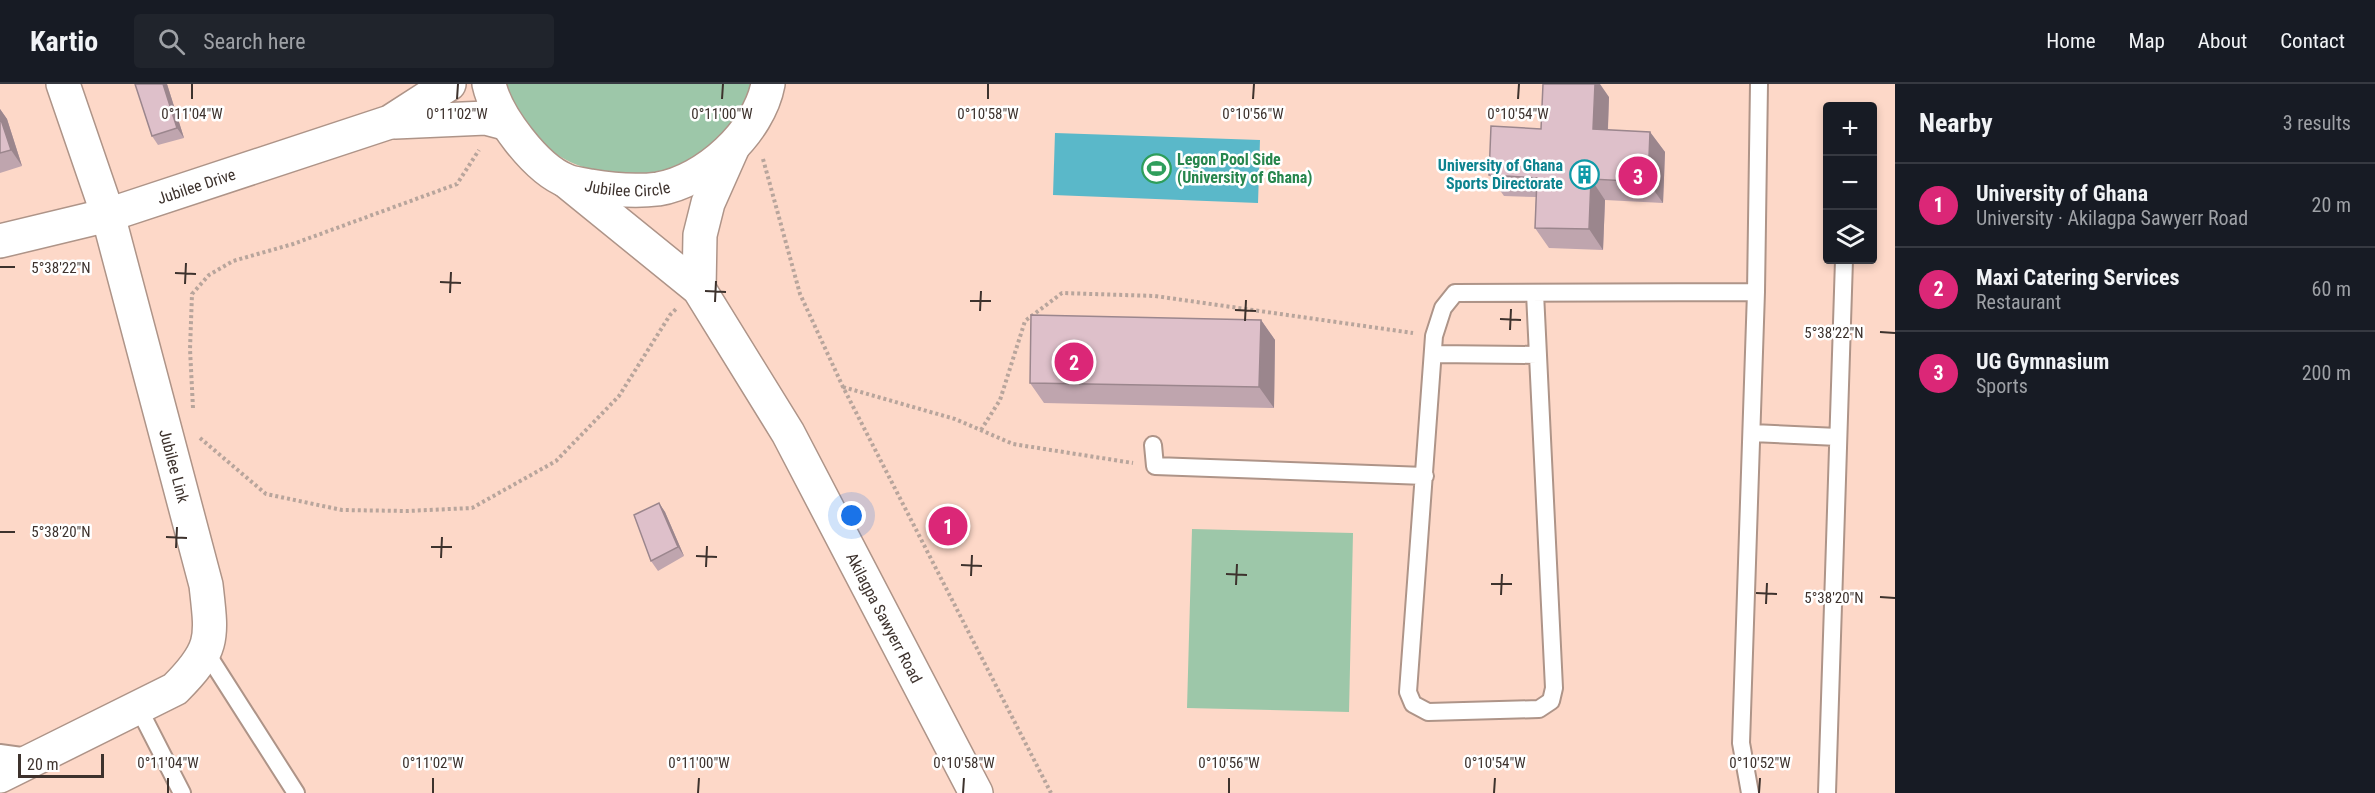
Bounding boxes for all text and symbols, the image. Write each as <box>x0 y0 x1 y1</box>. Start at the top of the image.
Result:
search box <box>134 14 554 68</box>
text: Kartio <box>30 25 98 58</box>
icon: search <box>155 25 188 58</box>
text: Search here <box>203 29 306 54</box>
text: Home <box>2046 29 2096 53</box>
text: Map <box>2129 29 2165 53</box>
text: About <box>2198 29 2247 53</box>
text: Contact <box>2280 29 2345 53</box>
map controls <box>1823 102 1877 264</box>
button: + <box>1823 102 1877 156</box>
text: 0°11'04"W <box>161 105 223 123</box>
text: 0°11'02"W <box>426 105 488 123</box>
text: 0°11'00"W <box>691 105 753 123</box>
text: 0°10'58"W <box>957 105 1019 123</box>
text: 0°10'56"W <box>1222 105 1284 123</box>
text: 0°10'54"W <box>1487 105 1549 123</box>
text: Nearby <box>1919 108 1993 138</box>
text: 3 results <box>2283 111 2351 135</box>
place label: Legon Pool Side (University of Ghana) <box>1177 150 1313 187</box>
sports icon: Legon Pool Side (University of Ghana) <box>1140 152 1172 184</box>
pin: 3 <box>1618 154 1658 199</box>
place label: University of Ghana Sports Directorate <box>1438 156 1563 193</box>
button: − <box>1823 156 1877 210</box>
building icon: University of Ghana Sports Directorate <box>1568 158 1600 190</box>
street label: Jubilee Drive <box>155 164 238 208</box>
street label: Jubilee Circle <box>583 176 672 200</box>
text: University of Ghana <box>1976 181 2148 206</box>
text: 1 <box>1933 193 1944 217</box>
text: 20 m <box>2312 193 2351 217</box>
text: University · Akilagpa Sawyerr Road <box>1976 206 2248 230</box>
button: layers <box>1823 210 1877 264</box>
text: 5°38'22"N <box>31 259 91 277</box>
text: Maxi Catering Services <box>1976 265 2180 290</box>
text: 2 <box>1933 277 1944 301</box>
text: 60 m <box>2312 277 2351 301</box>
text: Restaurant <box>1976 290 2061 314</box>
text: 5°38'22"N <box>1804 324 1864 342</box>
pin: 2 <box>1054 340 1094 384</box>
text: UG Gymnasium <box>1976 349 2109 374</box>
text: 3 <box>1933 361 1944 385</box>
text: 200 m <box>2302 361 2351 385</box>
text: Sports <box>1976 374 2028 398</box>
street label: Jubilee Link <box>155 427 193 506</box>
your location <box>837 501 866 530</box>
pin: 1 <box>928 504 968 548</box>
text: 5°38'20"N <box>31 523 91 541</box>
street label: Akilagpa Sawyerr Road <box>843 549 926 686</box>
text: 5°38'20"N <box>1804 589 1864 607</box>
scale bar <box>18 751 104 778</box>
text: 0°11'04"W <box>137 754 199 772</box>
text: 0°11'02"W <box>402 754 464 772</box>
text: 0°11'00"W <box>668 754 730 772</box>
text: 0°10'58"W <box>933 754 995 772</box>
text: 0°10'56"W <box>1198 754 1260 772</box>
text: 0°10'54"W <box>1464 754 1526 772</box>
text: 0°10'52"W <box>1729 754 1791 772</box>
text: 20 m <box>27 755 59 774</box>

